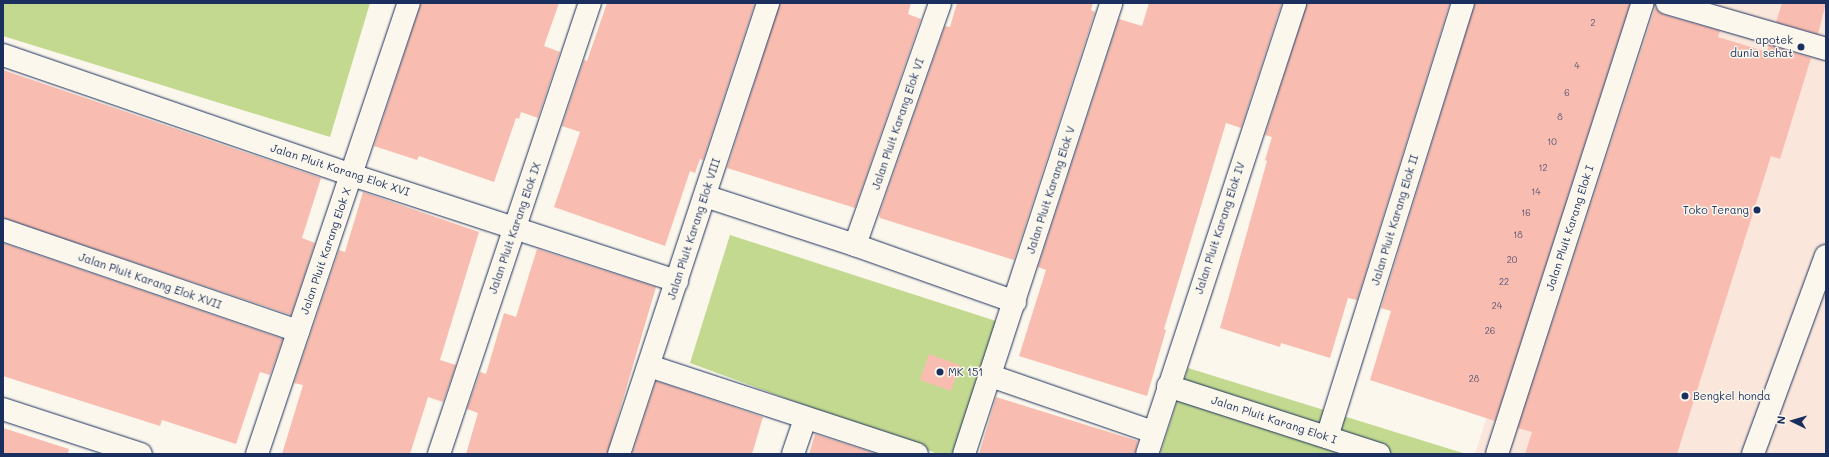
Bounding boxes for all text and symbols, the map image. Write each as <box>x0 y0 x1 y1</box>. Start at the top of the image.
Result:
house number: 2 <box>1590 18 1596 28</box>
place label: apotek dunia sehat <box>1730 34 1793 60</box>
marker: apotek dunia sehat <box>1796 42 1806 52</box>
street label: Jalan Pluit Karang Elok VI <box>869 57 927 191</box>
house number: 4 <box>1574 61 1580 71</box>
house number: 6 <box>1564 88 1570 98</box>
house number: 8 <box>1557 112 1563 122</box>
street label: Jalan Pluit Karang Elok V <box>1024 125 1078 255</box>
house number: 10 <box>1547 137 1557 147</box>
street label: Jalan Pluit Karang Elok XVI <box>269 141 411 199</box>
street label: Jalan Pluit Karang Elok II <box>1369 153 1421 287</box>
street label: Jalan Pluit Karang Elok VIII <box>665 157 723 301</box>
street label: Jalan Pluit Karang Elok IX <box>486 160 544 296</box>
street label: Jalan Pluit Karang Elok IV <box>1192 160 1248 296</box>
house number: 12 <box>1538 163 1548 173</box>
street label: Jalan Pluit Karang Elok I <box>1543 164 1597 292</box>
street label: Jalan Pluit Karang Elok X <box>298 186 354 316</box>
house number: 14 <box>1531 187 1541 197</box>
place label: Toko Terang <box>1683 203 1749 217</box>
marker: Toko Terang <box>1752 205 1762 215</box>
house number: 16 <box>1521 208 1531 218</box>
house number: 18 <box>1513 230 1523 240</box>
street label: Jalan Pluit Karang Elok XVII <box>77 250 223 312</box>
house number: 20 <box>1507 255 1517 265</box>
house number: 22 <box>1499 277 1509 287</box>
house number: 24 <box>1492 301 1502 311</box>
house number: 26 <box>1485 326 1495 336</box>
place label: MK 151 <box>948 365 983 379</box>
marker: MK 151 <box>935 367 945 377</box>
house number: 28 <box>1469 374 1479 384</box>
place label: Bengkel honda <box>1693 389 1771 403</box>
marker: Bengkel honda <box>1680 391 1690 401</box>
street label: Jalan Pluit Karang Elok I <box>1210 393 1338 447</box>
north arrow <box>1773 401 1813 441</box>
text: N <box>1773 415 1788 425</box>

